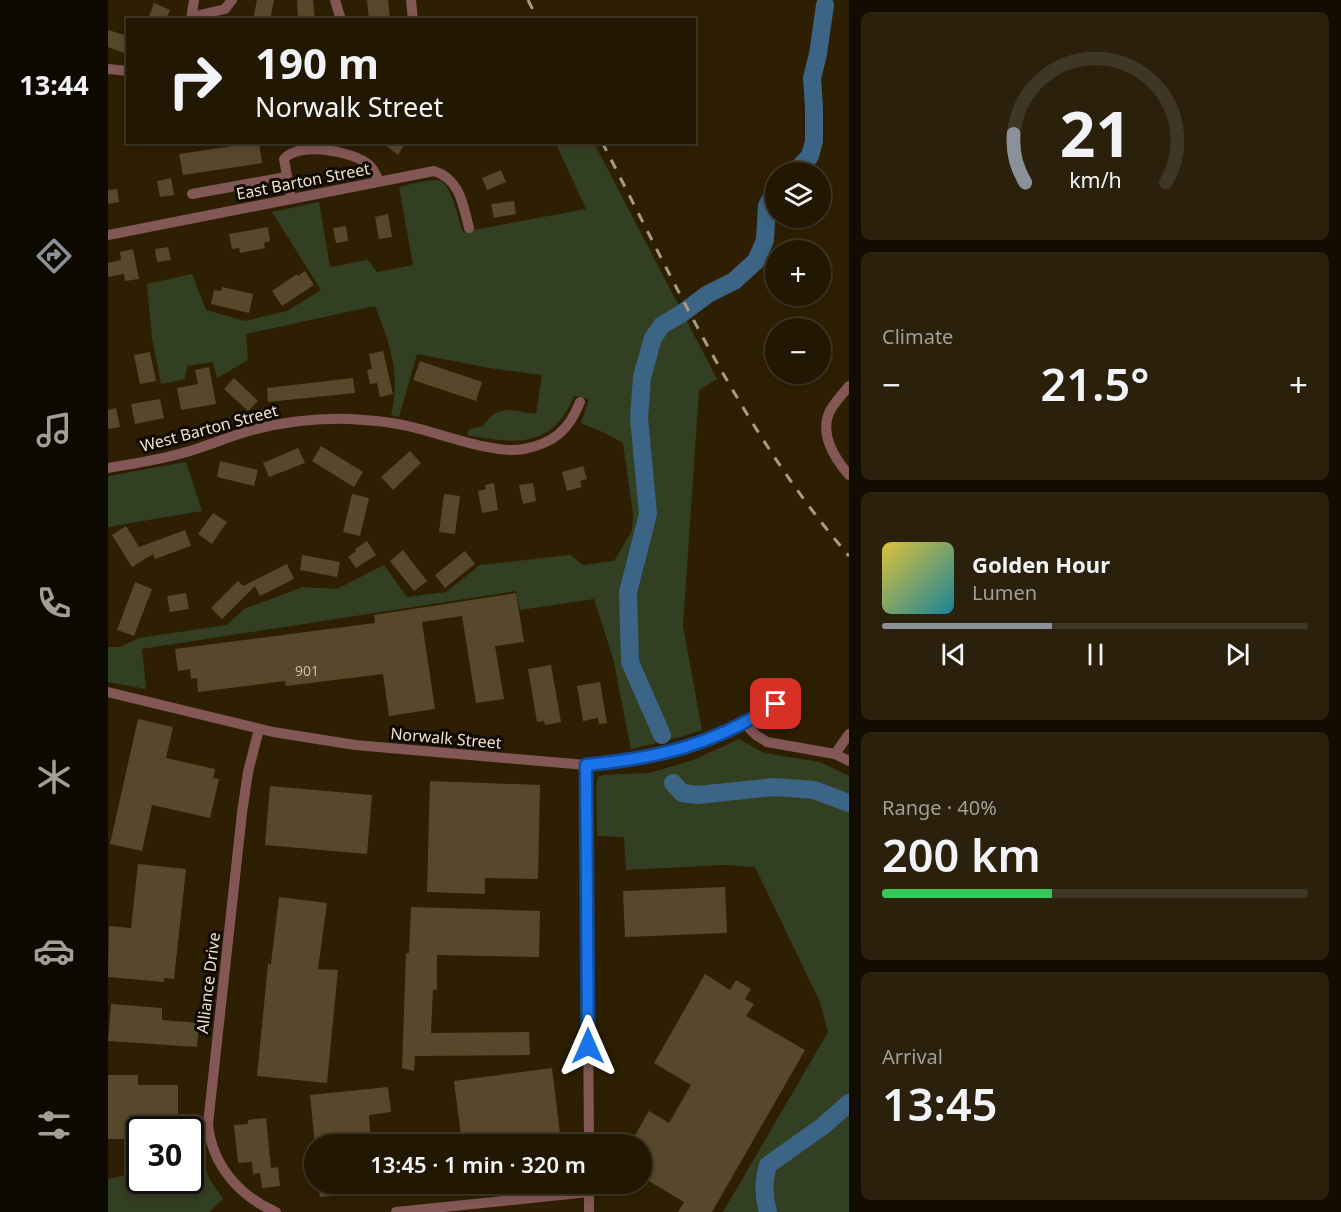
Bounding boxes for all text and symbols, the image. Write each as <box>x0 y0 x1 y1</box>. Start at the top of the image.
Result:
text: 190 m <box>255 34 379 91</box>
icon: right <box>156 42 234 120</box>
text: 13:44 <box>19 66 89 103</box>
text: Norwalk Street <box>255 88 443 125</box>
text: 21 <box>1059 90 1131 175</box>
street label: East Barton Street <box>234 157 372 205</box>
map controls <box>765 162 831 384</box>
button: layers <box>765 162 831 228</box>
text: km/h <box>1069 165 1121 194</box>
icon: directions <box>33 235 75 277</box>
button: + <box>765 240 831 306</box>
button: − <box>765 318 831 384</box>
text: Climate <box>882 323 953 350</box>
text: 21.5° <box>1041 353 1149 414</box>
text: − <box>882 362 901 407</box>
text: + <box>1289 362 1308 407</box>
street label: West Barton Street <box>138 399 280 457</box>
icon: music <box>33 409 75 451</box>
text: Golden Hour <box>972 549 1110 579</box>
text: Lumen <box>972 579 1037 606</box>
icon: phone <box>33 582 75 624</box>
icon: previous <box>937 638 970 671</box>
icon: pause <box>1079 638 1112 671</box>
icon: next <box>1221 638 1254 671</box>
house number: 901 <box>295 661 319 680</box>
pin <box>750 678 801 729</box>
icon: arrive <box>759 687 792 720</box>
street label: Norwalk Street <box>389 722 503 754</box>
icon: climate <box>33 756 75 798</box>
text: Range · 40% <box>882 794 997 821</box>
text: 200 km <box>882 824 1041 885</box>
icon: car <box>33 930 75 972</box>
street label: Alliance Drive <box>191 931 225 1035</box>
position arrow <box>556 1014 620 1078</box>
text: Arrival <box>882 1043 943 1070</box>
text: 13:45 <box>882 1073 997 1134</box>
icon: filters <box>33 1104 75 1146</box>
speed limit sign: 30 <box>126 1116 204 1194</box>
text: 13:45 · 1 min · 320 m <box>370 1149 586 1179</box>

